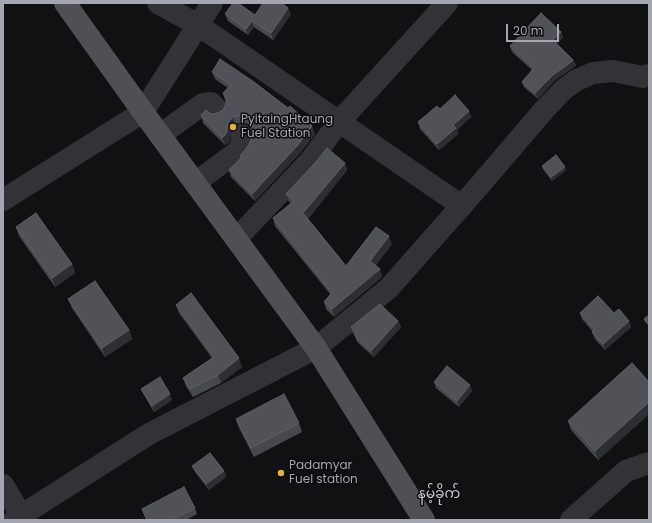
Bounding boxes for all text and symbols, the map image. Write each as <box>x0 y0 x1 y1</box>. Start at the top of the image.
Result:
scale bar <box>508 16 561 42</box>
text: 20 m <box>513 22 543 39</box>
place label: PyitaingHtaung Fuel Station <box>241 113 333 141</box>
marker: PyitaingHtaung Fuel Station <box>228 122 238 132</box>
place label: Padamyar Fuel station <box>289 459 358 487</box>
marker: Padamyar Fuel station <box>276 468 286 478</box>
district label: နမ့်ခိုက် <box>418 486 460 502</box>

